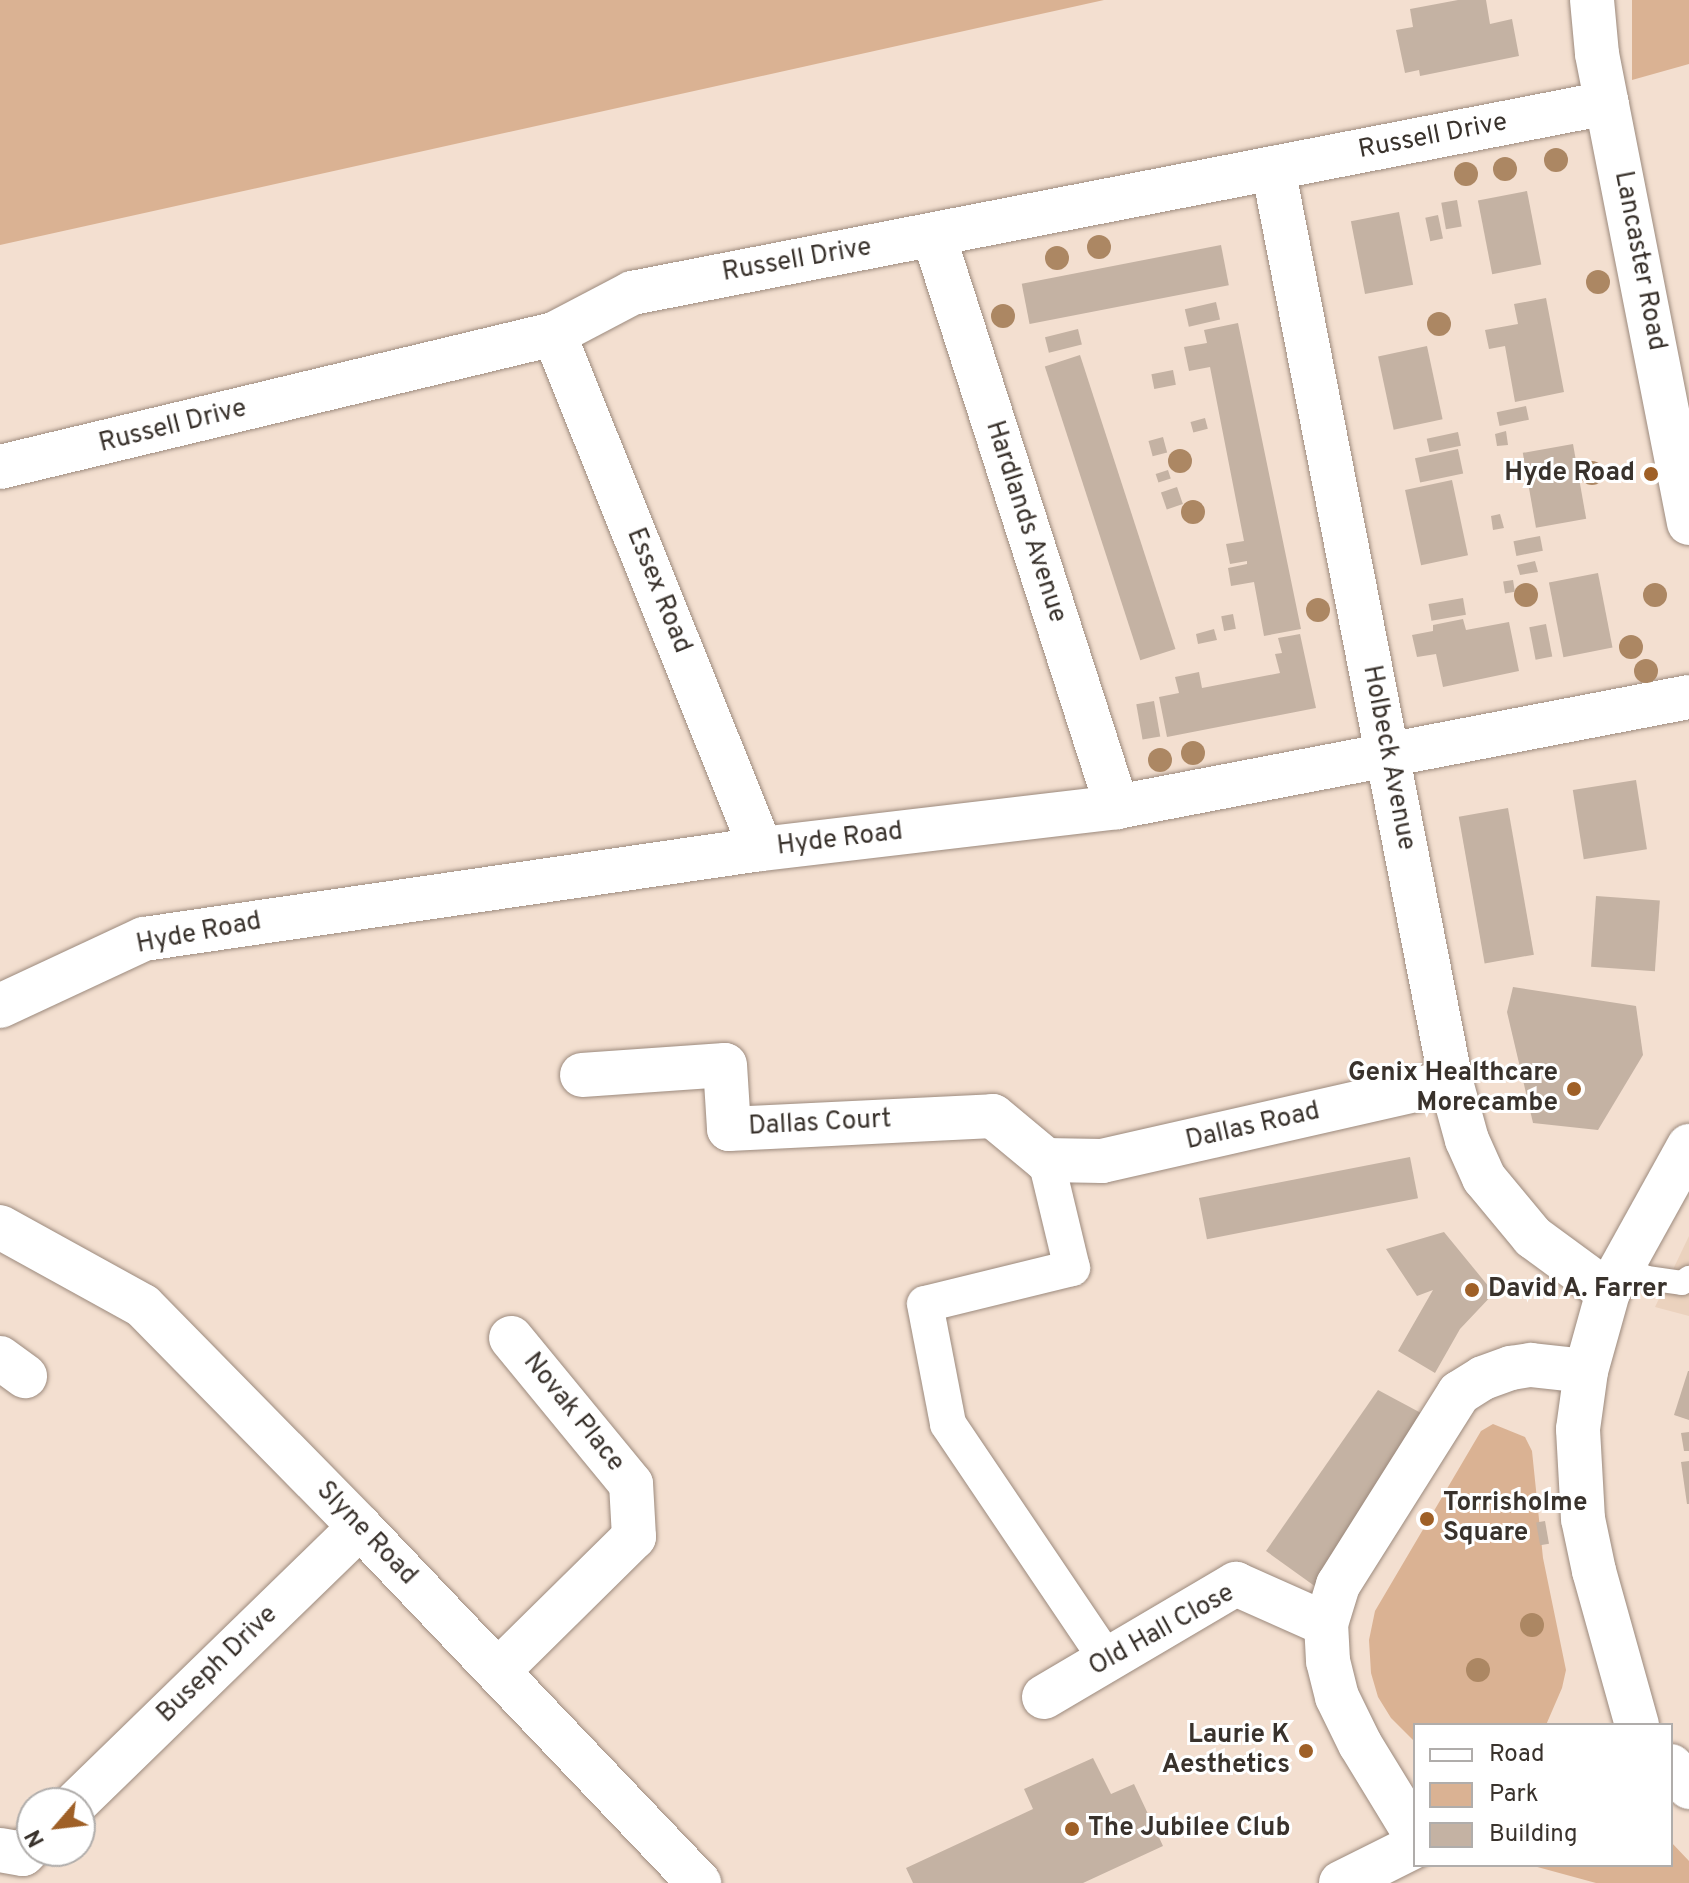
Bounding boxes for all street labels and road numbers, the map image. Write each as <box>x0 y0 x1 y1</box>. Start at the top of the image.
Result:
street label: Russell Drive <box>1356 107 1510 167</box>
street label: Lancaster Road <box>1606 169 1672 353</box>
street label: Russell Drive <box>720 233 874 289</box>
street label: Russell Drive <box>96 394 250 460</box>
street label: Hardlands Avenue <box>978 417 1072 627</box>
street label: Essex Road <box>619 524 697 658</box>
street label: Holbeck Avenue <box>1355 662 1421 854</box>
street label: Hyde Road <box>775 817 905 863</box>
street label: Hyde Road <box>134 907 264 961</box>
street label: Dallas Road <box>1183 1096 1323 1158</box>
street label: Dallas Court <box>748 1105 892 1143</box>
street label: Novak Place <box>516 1347 630 1479</box>
street label: Slyne Road <box>309 1476 423 1592</box>
street label: Old Hall Close <box>1084 1578 1240 1684</box>
street label: Buseph Drive <box>151 1600 285 1730</box>

